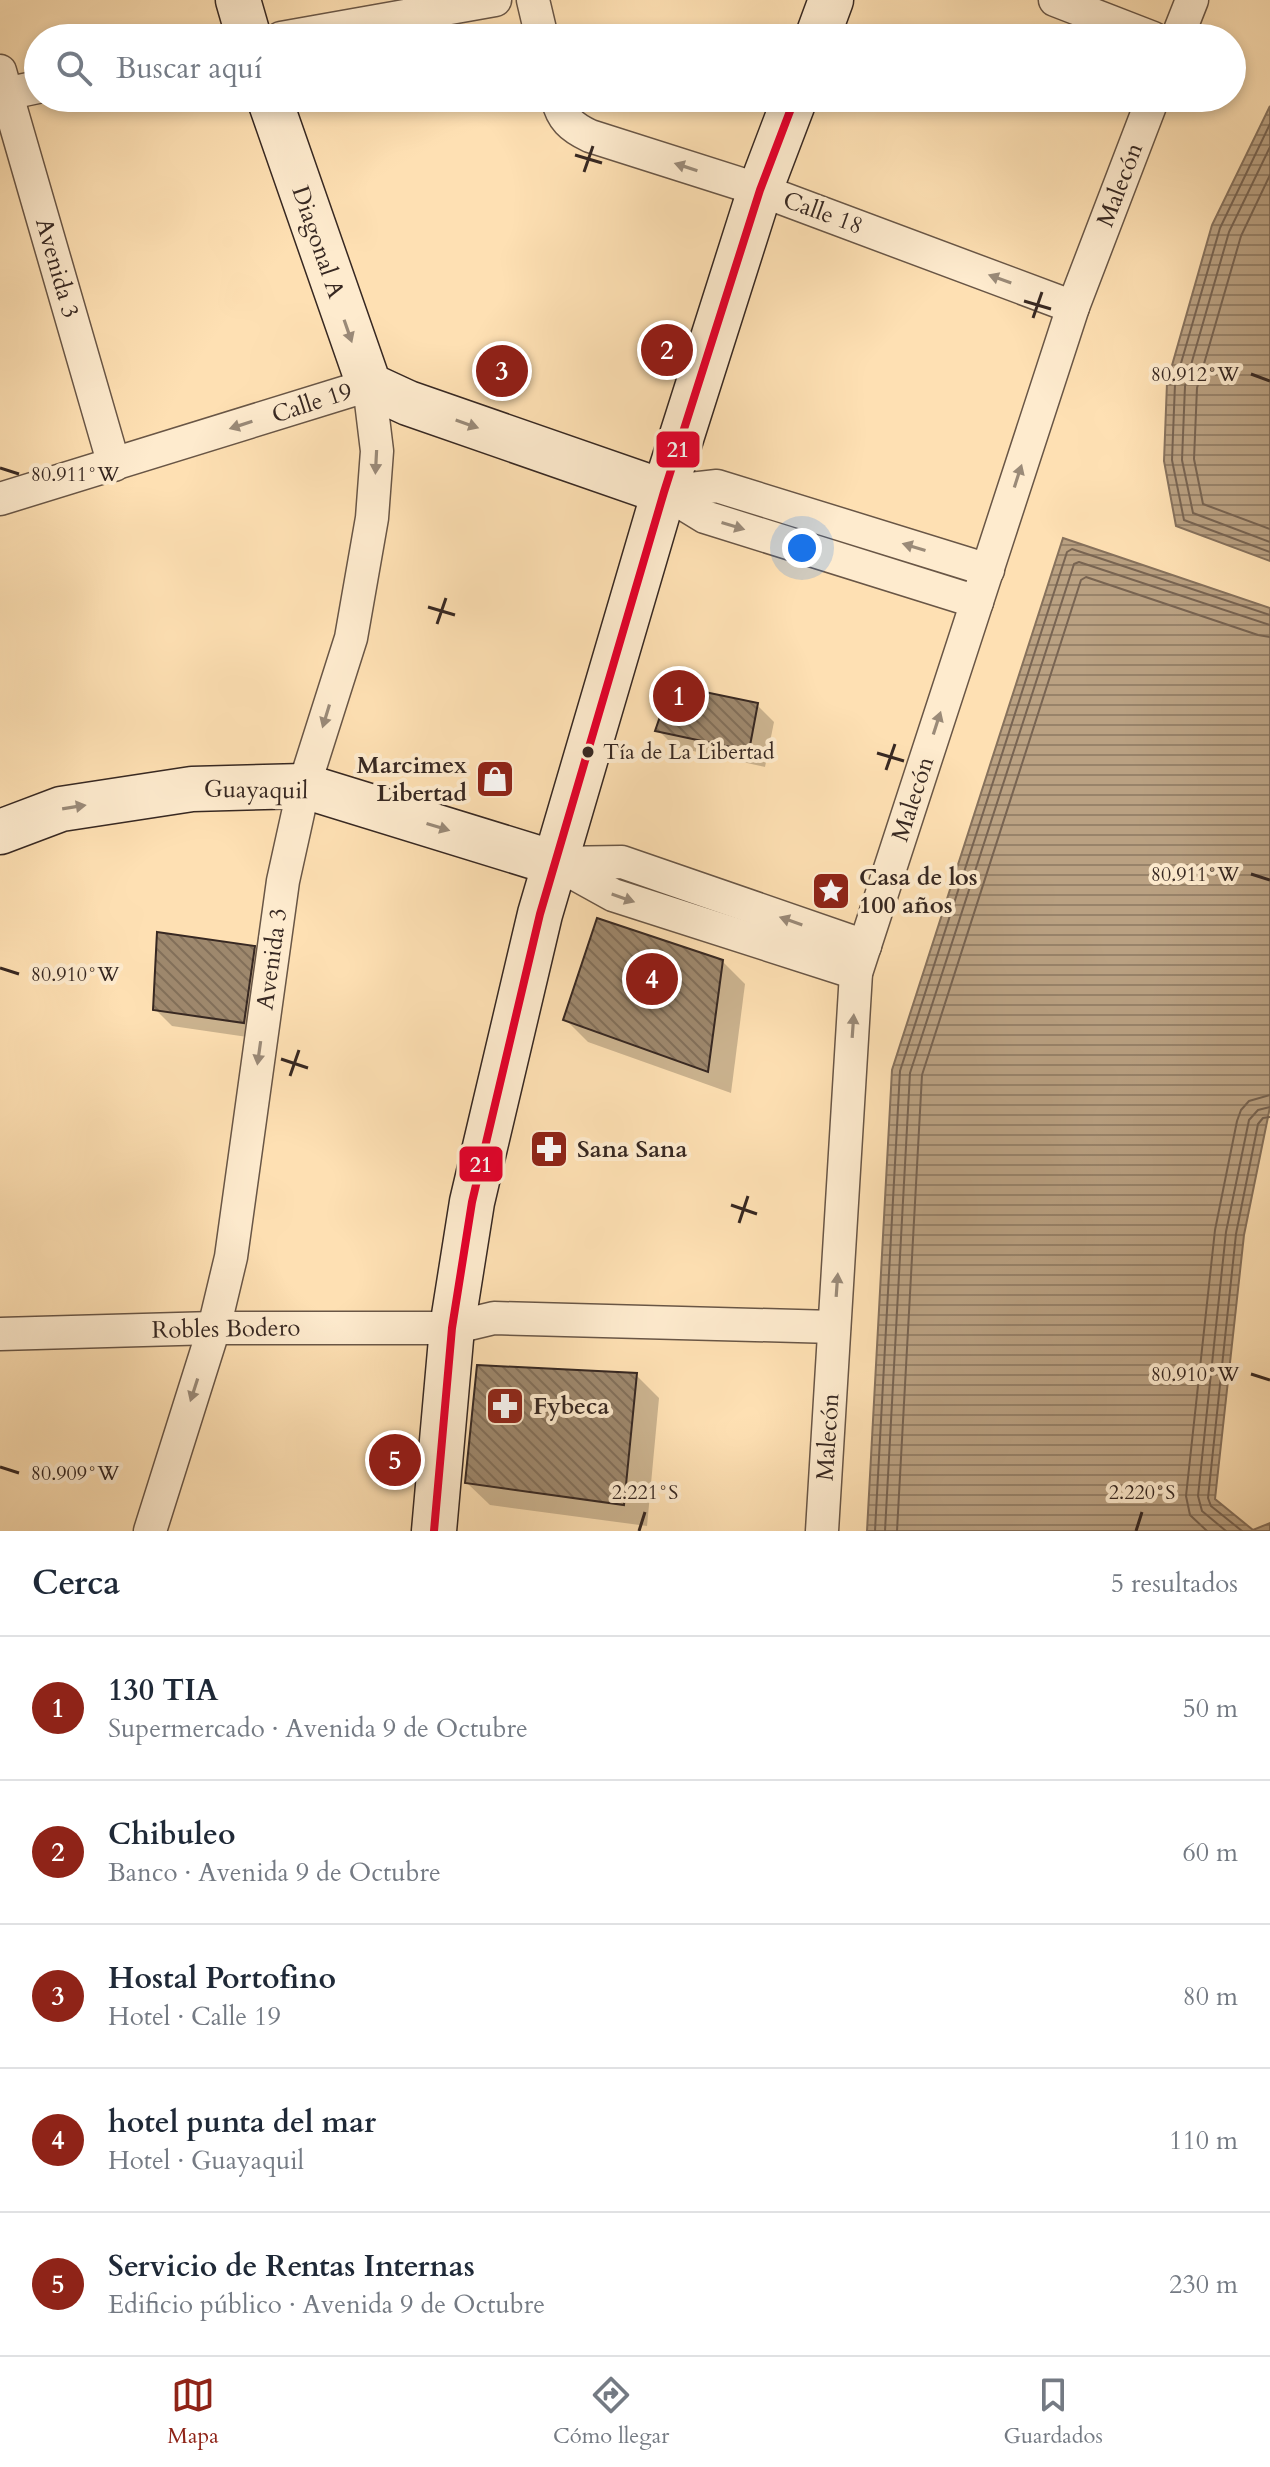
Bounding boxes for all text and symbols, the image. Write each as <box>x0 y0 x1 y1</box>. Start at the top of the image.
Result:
search box <box>24 24 1246 112</box>
icon: search <box>52 46 96 90</box>
text: Buscar aquí <box>116 48 262 89</box>
street label: Malecón <box>1089 138 1151 232</box>
one-way arrow <box>674 160 698 172</box>
street label: Diagonal A <box>283 181 353 303</box>
street label: Calle 18 <box>778 183 868 243</box>
street label: Avenida 3 <box>27 214 87 322</box>
one-way arrow <box>988 272 1012 285</box>
one-way arrow <box>343 319 355 343</box>
pin: 2 <box>641 320 693 380</box>
pin: 3 <box>476 341 528 401</box>
text: 80.912°W <box>1151 361 1240 388</box>
street label: Calle 19 <box>267 375 357 431</box>
one-way arrow <box>455 418 479 431</box>
one-way arrow <box>229 419 253 432</box>
line badge: 21 <box>655 430 701 469</box>
text: 21 <box>667 435 689 465</box>
one-way arrow <box>369 450 382 475</box>
text: 80.911°W <box>31 461 120 488</box>
one-way arrow <box>1013 464 1025 488</box>
one-way arrow <box>722 520 746 533</box>
your location <box>782 528 822 568</box>
one-way arrow <box>901 540 925 553</box>
pin: 1 <box>653 666 705 726</box>
one-way arrow <box>320 705 332 729</box>
one-way arrow <box>932 711 944 735</box>
place label: Tía de La Libertad <box>603 737 775 767</box>
marker: Tía de La Libertad <box>580 744 596 760</box>
place label: Marcimex Libertad <box>357 749 467 810</box>
street label: Malecón <box>884 752 942 846</box>
shop icon: Marcimex Libertad <box>474 758 516 800</box>
street label: Guayaquil <box>203 773 309 807</box>
one-way arrow <box>62 801 87 813</box>
one-way arrow <box>427 821 451 834</box>
place label: Casa de los 100 años <box>859 861 978 922</box>
text: 80.911°W <box>1151 861 1240 888</box>
place icon: Casa de los 100 años <box>810 870 852 912</box>
one-way arrow <box>612 893 636 905</box>
street label: Avenida 3 <box>249 906 295 1012</box>
one-way arrow <box>779 914 803 926</box>
pin: 4 <box>626 949 678 1009</box>
text: 80.910°W <box>31 961 120 988</box>
one-way arrow <box>847 1013 860 1038</box>
one-way arrow <box>252 1041 265 1066</box>
pharmacy icon: Sana Sana <box>528 1128 570 1170</box>
place label: Sana Sana <box>577 1133 688 1166</box>
line badge: 21 <box>458 1145 504 1183</box>
text: 21 <box>470 1150 492 1180</box>
one-way arrow <box>831 1272 844 1297</box>
street label: Robles Bodero <box>151 1311 301 1347</box>
text: 80.910°W <box>1151 1361 1240 1388</box>
one-way arrow <box>188 1378 200 1402</box>
pharmacy icon: Fybeca <box>484 1385 526 1427</box>
place label: Fybeca <box>533 1390 609 1423</box>
street label: Malecón <box>808 1392 848 1482</box>
pin: 5 <box>369 1430 421 1490</box>
text: 80.909°W <box>31 1460 120 1487</box>
text: 2.221°S <box>612 1479 678 1506</box>
text: 2.220°S <box>1109 1479 1175 1506</box>
text: Cerca <box>32 1560 120 1606</box>
text: 5 resultados <box>1111 1566 1238 1601</box>
text: 130 TIA <box>108 1670 218 1711</box>
text: 1 <box>51 1691 65 1726</box>
text: 50 m <box>1182 1691 1238 1726</box>
text: Supermercado · Avenida 9 de Octubre <box>108 1711 528 1746</box>
text: Chibuleo <box>108 1814 235 1855</box>
text: 2 <box>51 1835 65 1870</box>
text: 60 m <box>1182 1835 1238 1870</box>
text: Banco · Avenida 9 de Octubre <box>108 1855 441 1890</box>
text: Hostal Portofino <box>108 1958 336 1999</box>
text: 3 <box>51 1979 65 2014</box>
text: 80 m <box>1182 1979 1238 2014</box>
text: Hotel · Calle 19 <box>108 1999 281 2034</box>
text: hotel punta del mar <box>108 2102 376 2143</box>
text: 4 <box>51 2123 65 2158</box>
text: 110 m <box>1169 2123 1238 2158</box>
text: Hotel · Guayaquil <box>108 2143 304 2178</box>
text: Servicio de Rentas Internas <box>108 2246 475 2287</box>
text: 5 <box>51 2267 65 2302</box>
text: 230 m <box>1169 2267 1238 2302</box>
text: Edificio público · Avenida 9 de Octubre <box>108 2287 545 2322</box>
tab: Mapa <box>167 2373 219 2451</box>
tab: Cómo llegar <box>553 2373 669 2451</box>
tab: Guardados <box>1004 2373 1103 2451</box>

